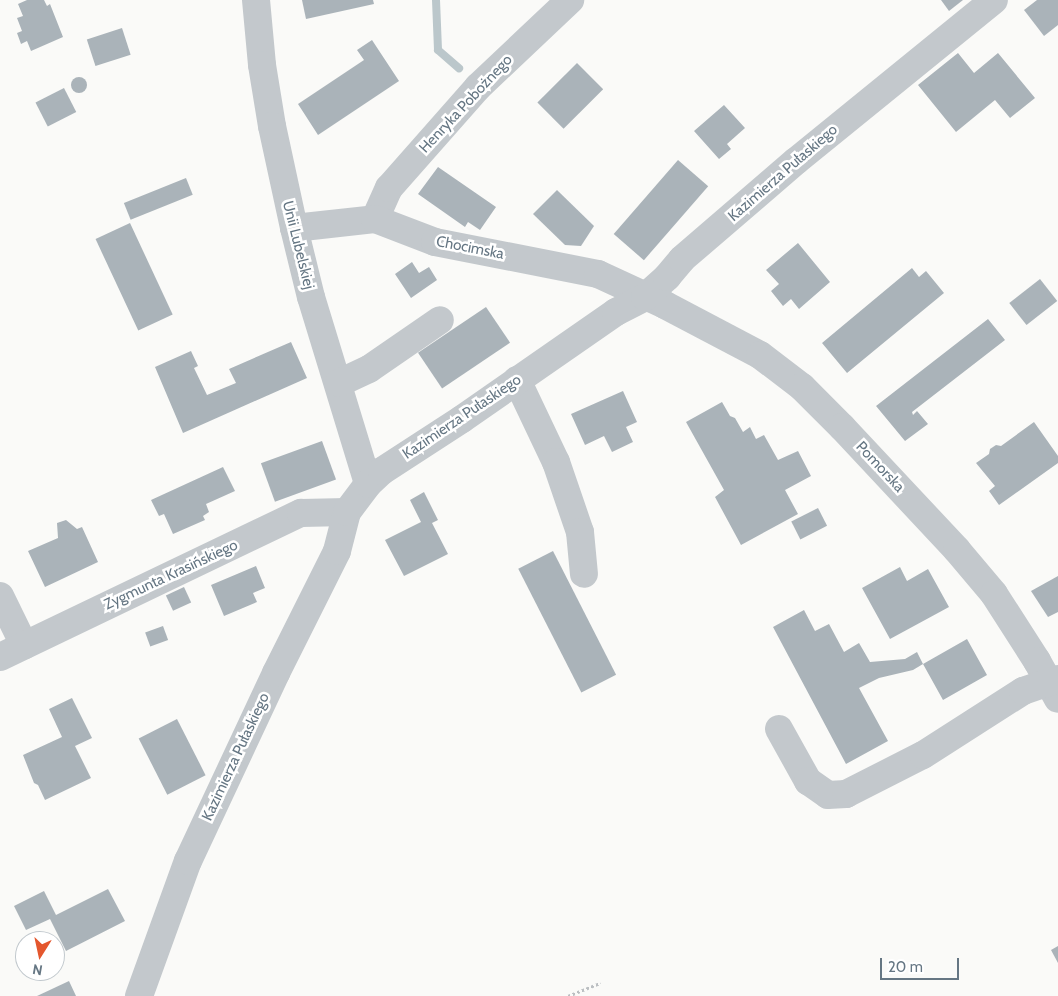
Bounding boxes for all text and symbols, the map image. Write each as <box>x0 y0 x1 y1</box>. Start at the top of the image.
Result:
street label: Henryka Pobożnego <box>416 51 516 157</box>
street label: Kazimierza Pułaskiego <box>725 121 841 225</box>
street label: Unii Lubelskiej <box>278 199 318 291</box>
street label: Chocimska <box>435 233 505 263</box>
street label: Kazimierza Pułaskiego <box>399 371 525 463</box>
street label: Pomorska <box>852 438 908 496</box>
street label: Zygmunta Krasińskiego <box>101 536 241 614</box>
street label: Kazimierza Pułaskiego <box>198 690 274 824</box>
north arrow <box>15 931 65 981</box>
scale bar <box>883 948 962 980</box>
text: 20 m <box>888 958 923 976</box>
text: N <box>31 960 44 980</box>

